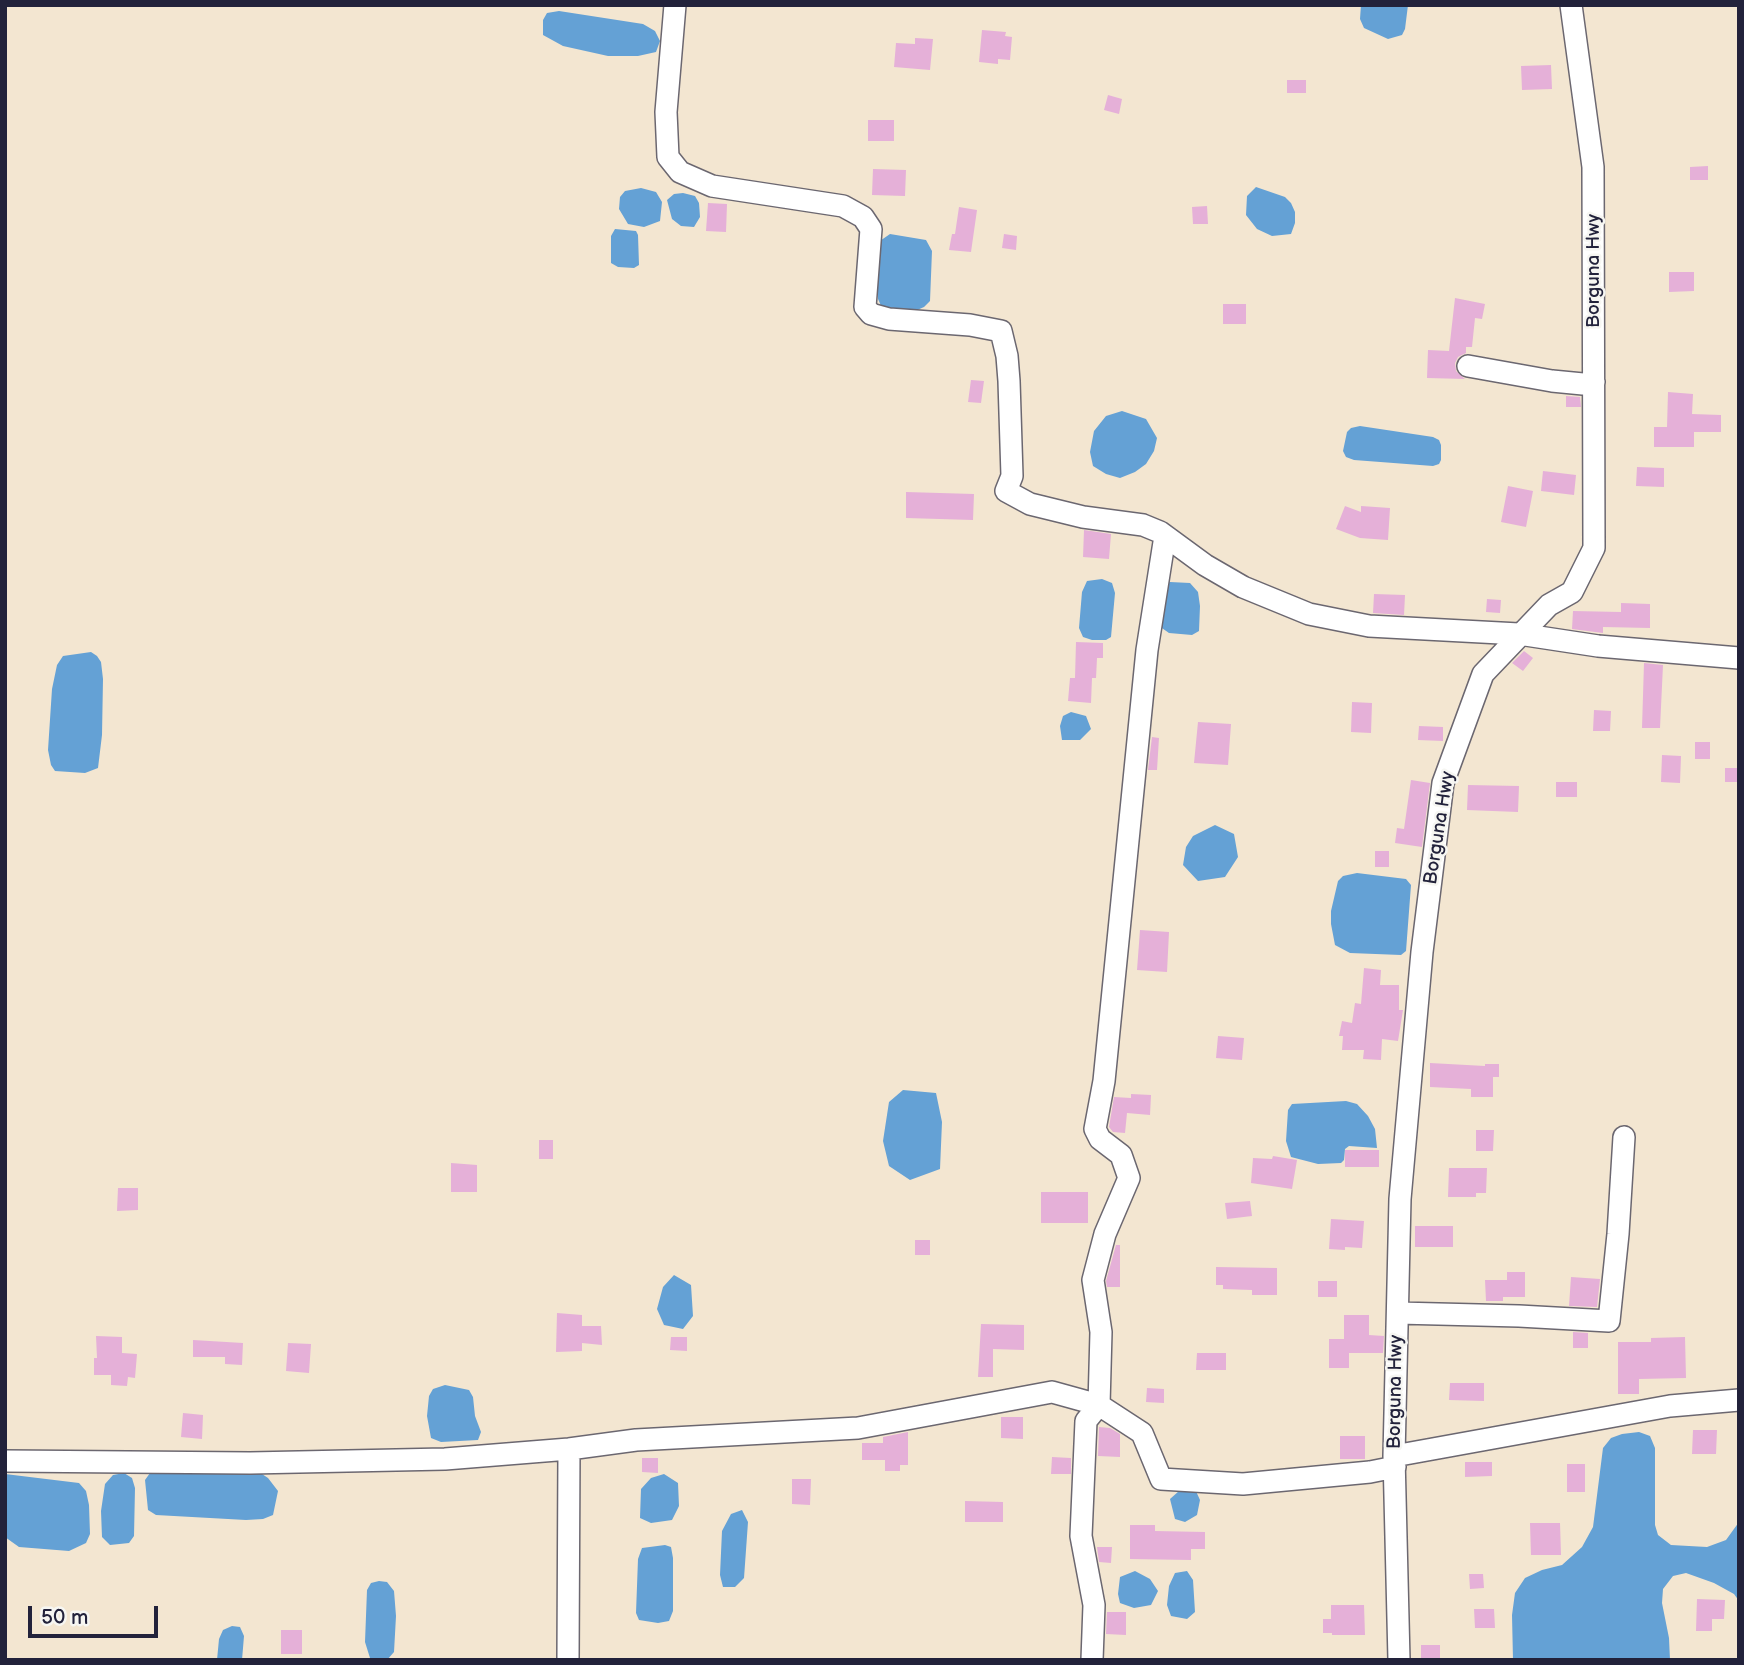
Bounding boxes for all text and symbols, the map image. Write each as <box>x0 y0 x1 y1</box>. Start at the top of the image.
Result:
street label: Borguna Hwy <box>1583 214 1605 328</box>
street label: Borguna Hwy <box>1420 770 1460 886</box>
street label: Borguna Hwy <box>1384 1335 1408 1449</box>
scale bar <box>32 1592 161 1636</box>
text: 50 m <box>41 1605 88 1630</box>

